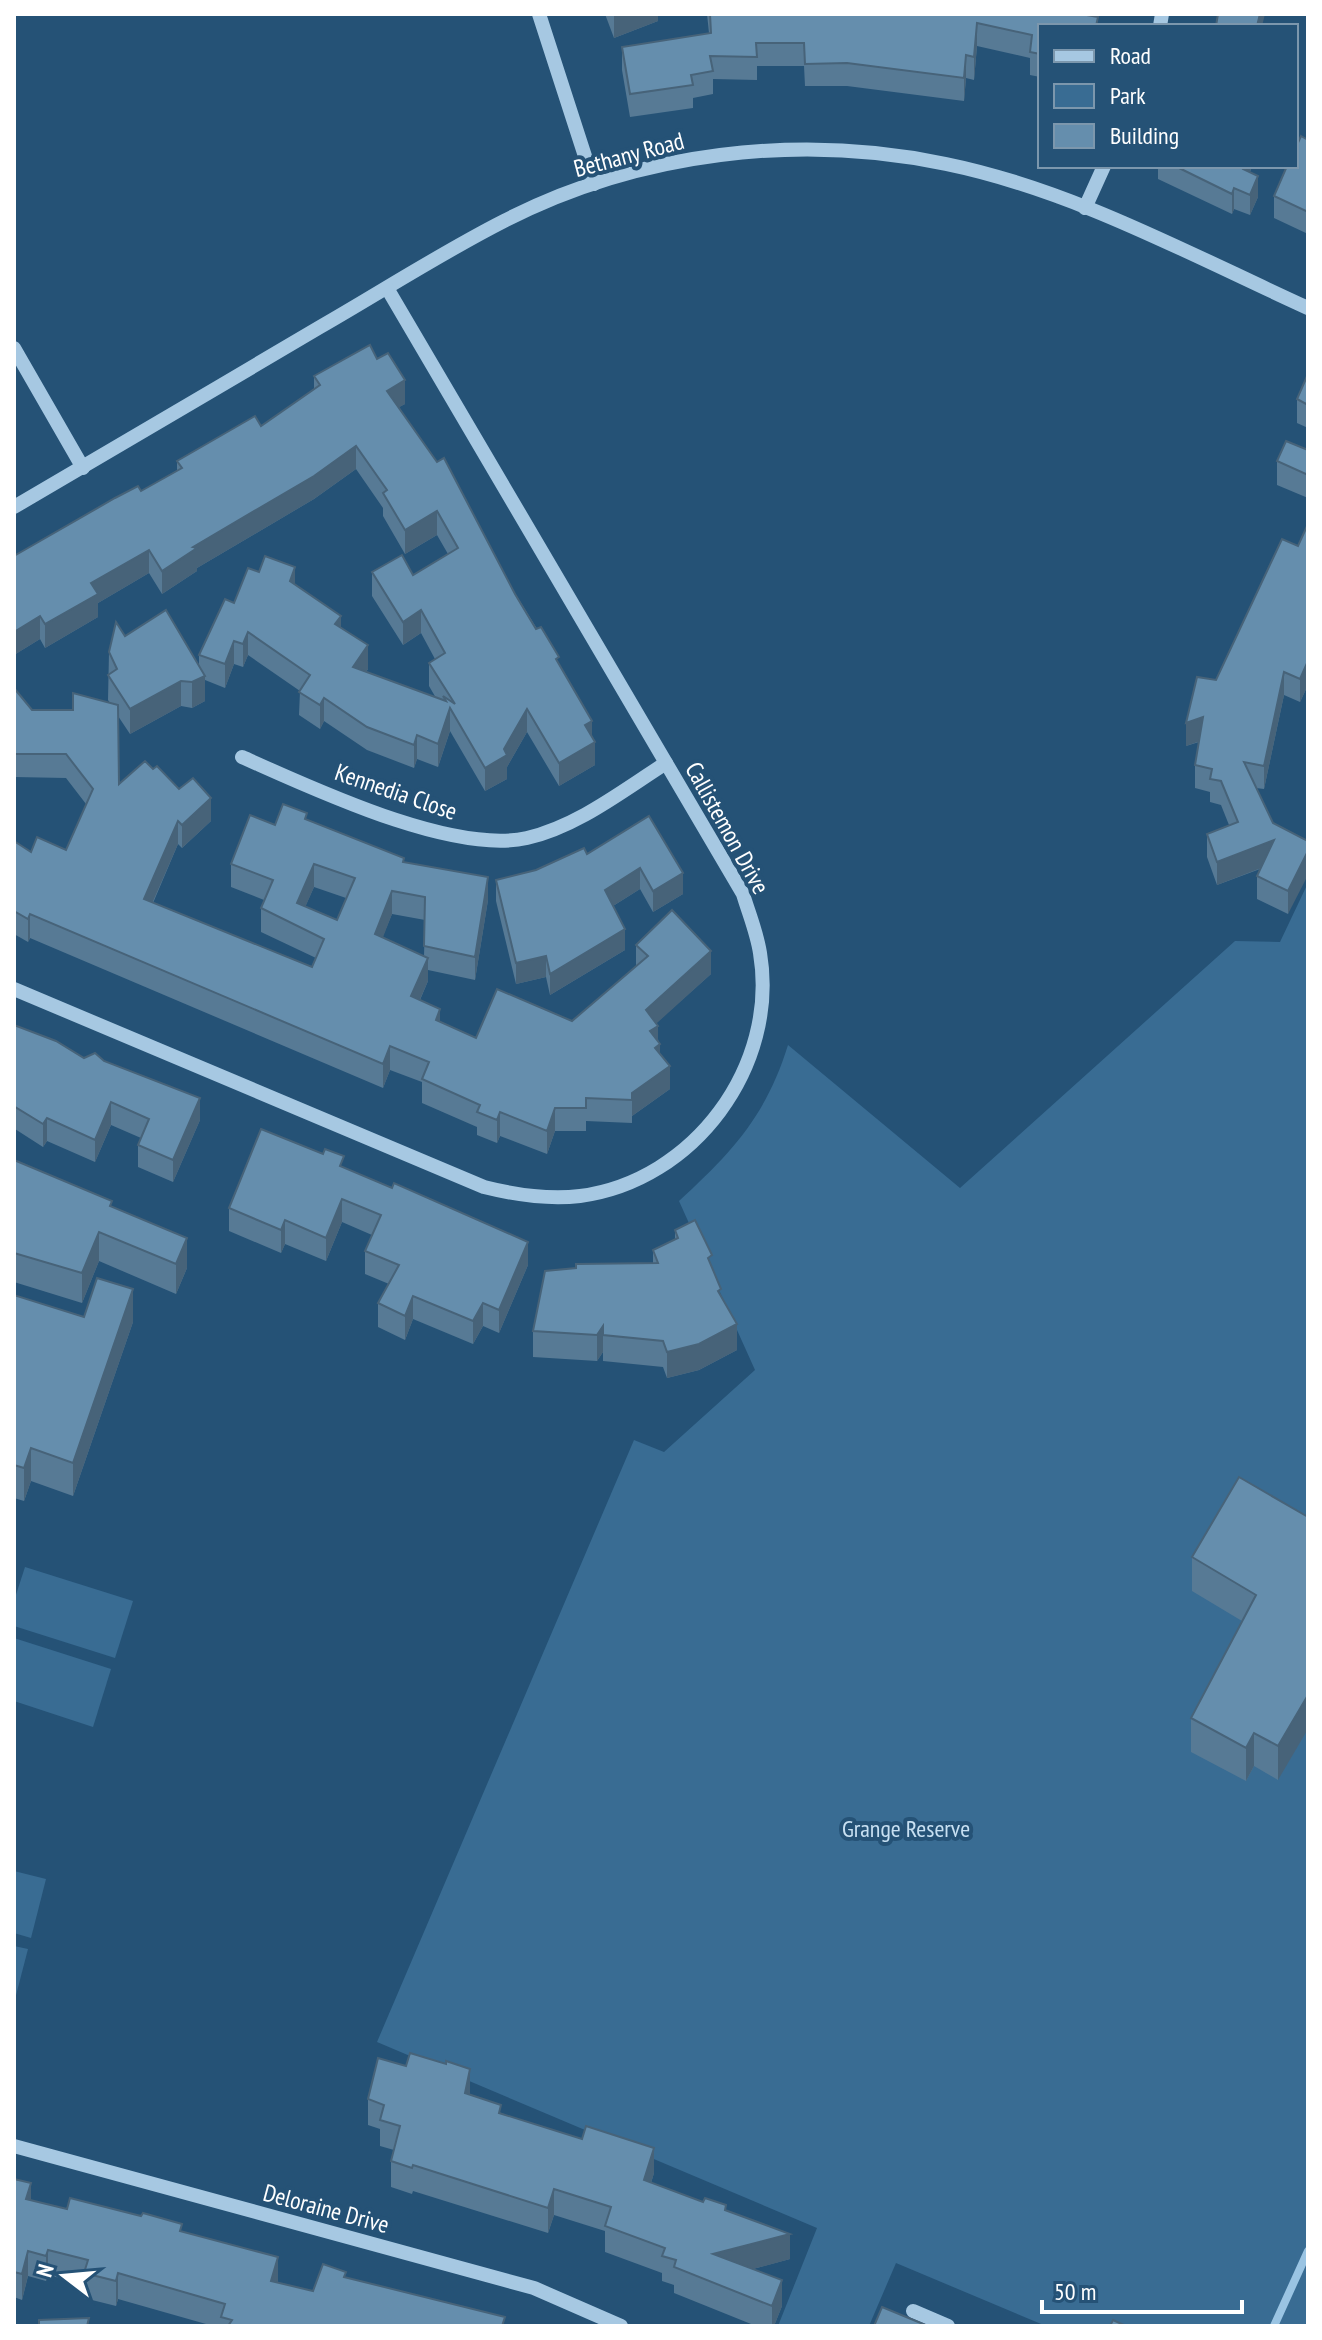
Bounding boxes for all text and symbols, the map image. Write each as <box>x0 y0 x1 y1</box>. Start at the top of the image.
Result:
legend <box>1038 24 1298 168</box>
text: Road <box>1110 40 1151 71</box>
text: Park <box>1110 80 1146 111</box>
text: Building <box>1110 120 1179 151</box>
street label: Bethany Road <box>570 125 687 184</box>
street label: Kennedia Close <box>331 756 461 827</box>
street label: Callistemon Drive <box>678 756 776 899</box>
park label: Grange Reserve <box>842 1813 970 1844</box>
street label: Deloraine Drive <box>260 2177 392 2240</box>
north arrow <box>24 2236 104 2316</box>
text: N <box>30 2261 60 2280</box>
scale bar <box>1042 2264 1242 2314</box>
text: 50 m <box>1054 2276 1096 2307</box>

